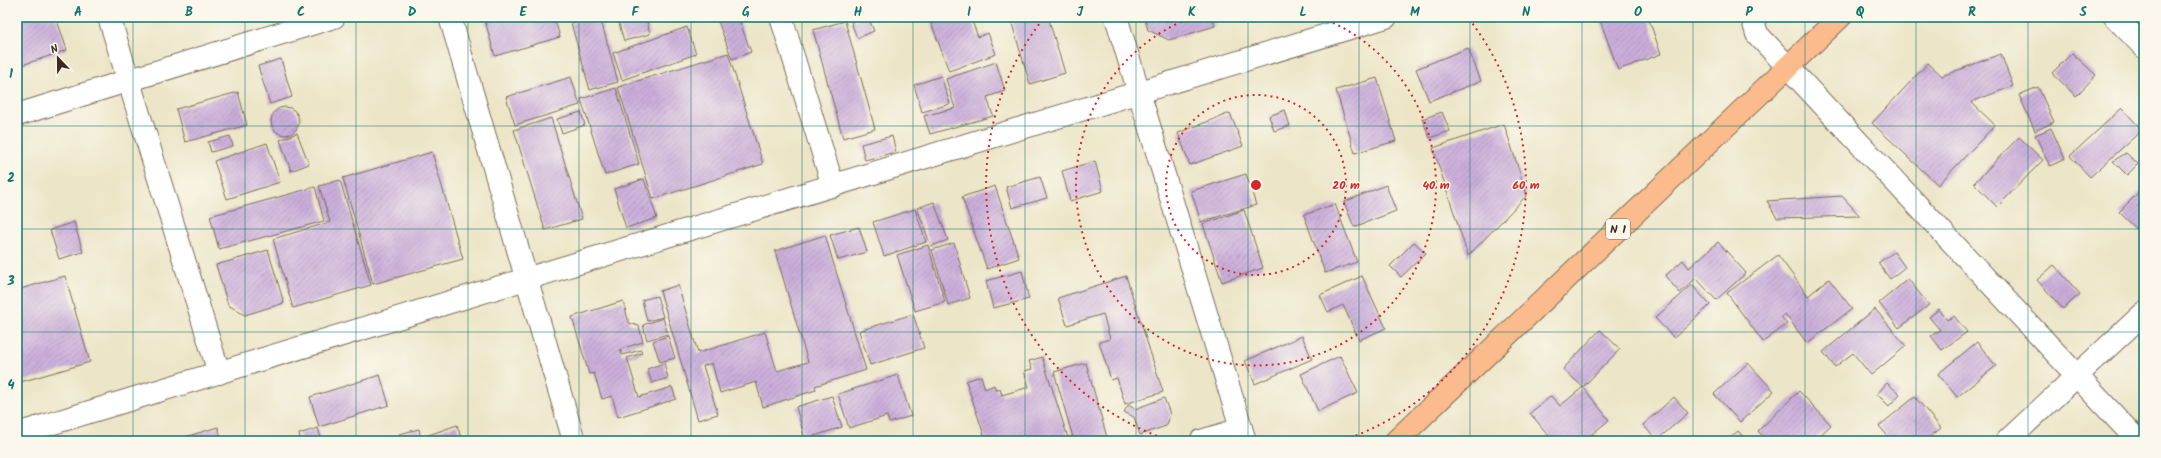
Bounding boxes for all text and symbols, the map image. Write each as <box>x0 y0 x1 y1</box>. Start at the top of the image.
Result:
text: A <box>74 2 82 23</box>
text: B <box>185 2 193 23</box>
text: C <box>297 2 305 23</box>
text: D <box>408 2 417 23</box>
text: E <box>519 2 527 23</box>
text: F <box>631 2 639 23</box>
text: G <box>742 2 750 23</box>
text: H <box>854 2 863 23</box>
text: I <box>967 2 971 23</box>
text: J <box>1077 2 1084 23</box>
text: K <box>1188 2 1196 23</box>
text: L <box>1299 2 1307 23</box>
text: M <box>1410 2 1420 23</box>
text: N <box>1522 2 1531 23</box>
text: O <box>1634 2 1642 23</box>
text: P <box>1745 2 1753 23</box>
text: Q <box>1856 2 1865 23</box>
text: R <box>1968 2 1976 23</box>
text: S <box>2079 2 2087 23</box>
north arrow <box>38 38 78 78</box>
text: N <box>48 40 61 59</box>
text: 1 <box>9 64 13 85</box>
text: 2 <box>7 168 15 189</box>
text: 20 m <box>1332 176 1360 195</box>
text: 40 m <box>1422 176 1450 195</box>
text: 60 m <box>1512 176 1540 195</box>
centre of rings <box>1249 178 1263 192</box>
road number: N 1 <box>1606 219 1630 239</box>
text: 3 <box>6 271 15 292</box>
text: 4 <box>7 375 15 396</box>

